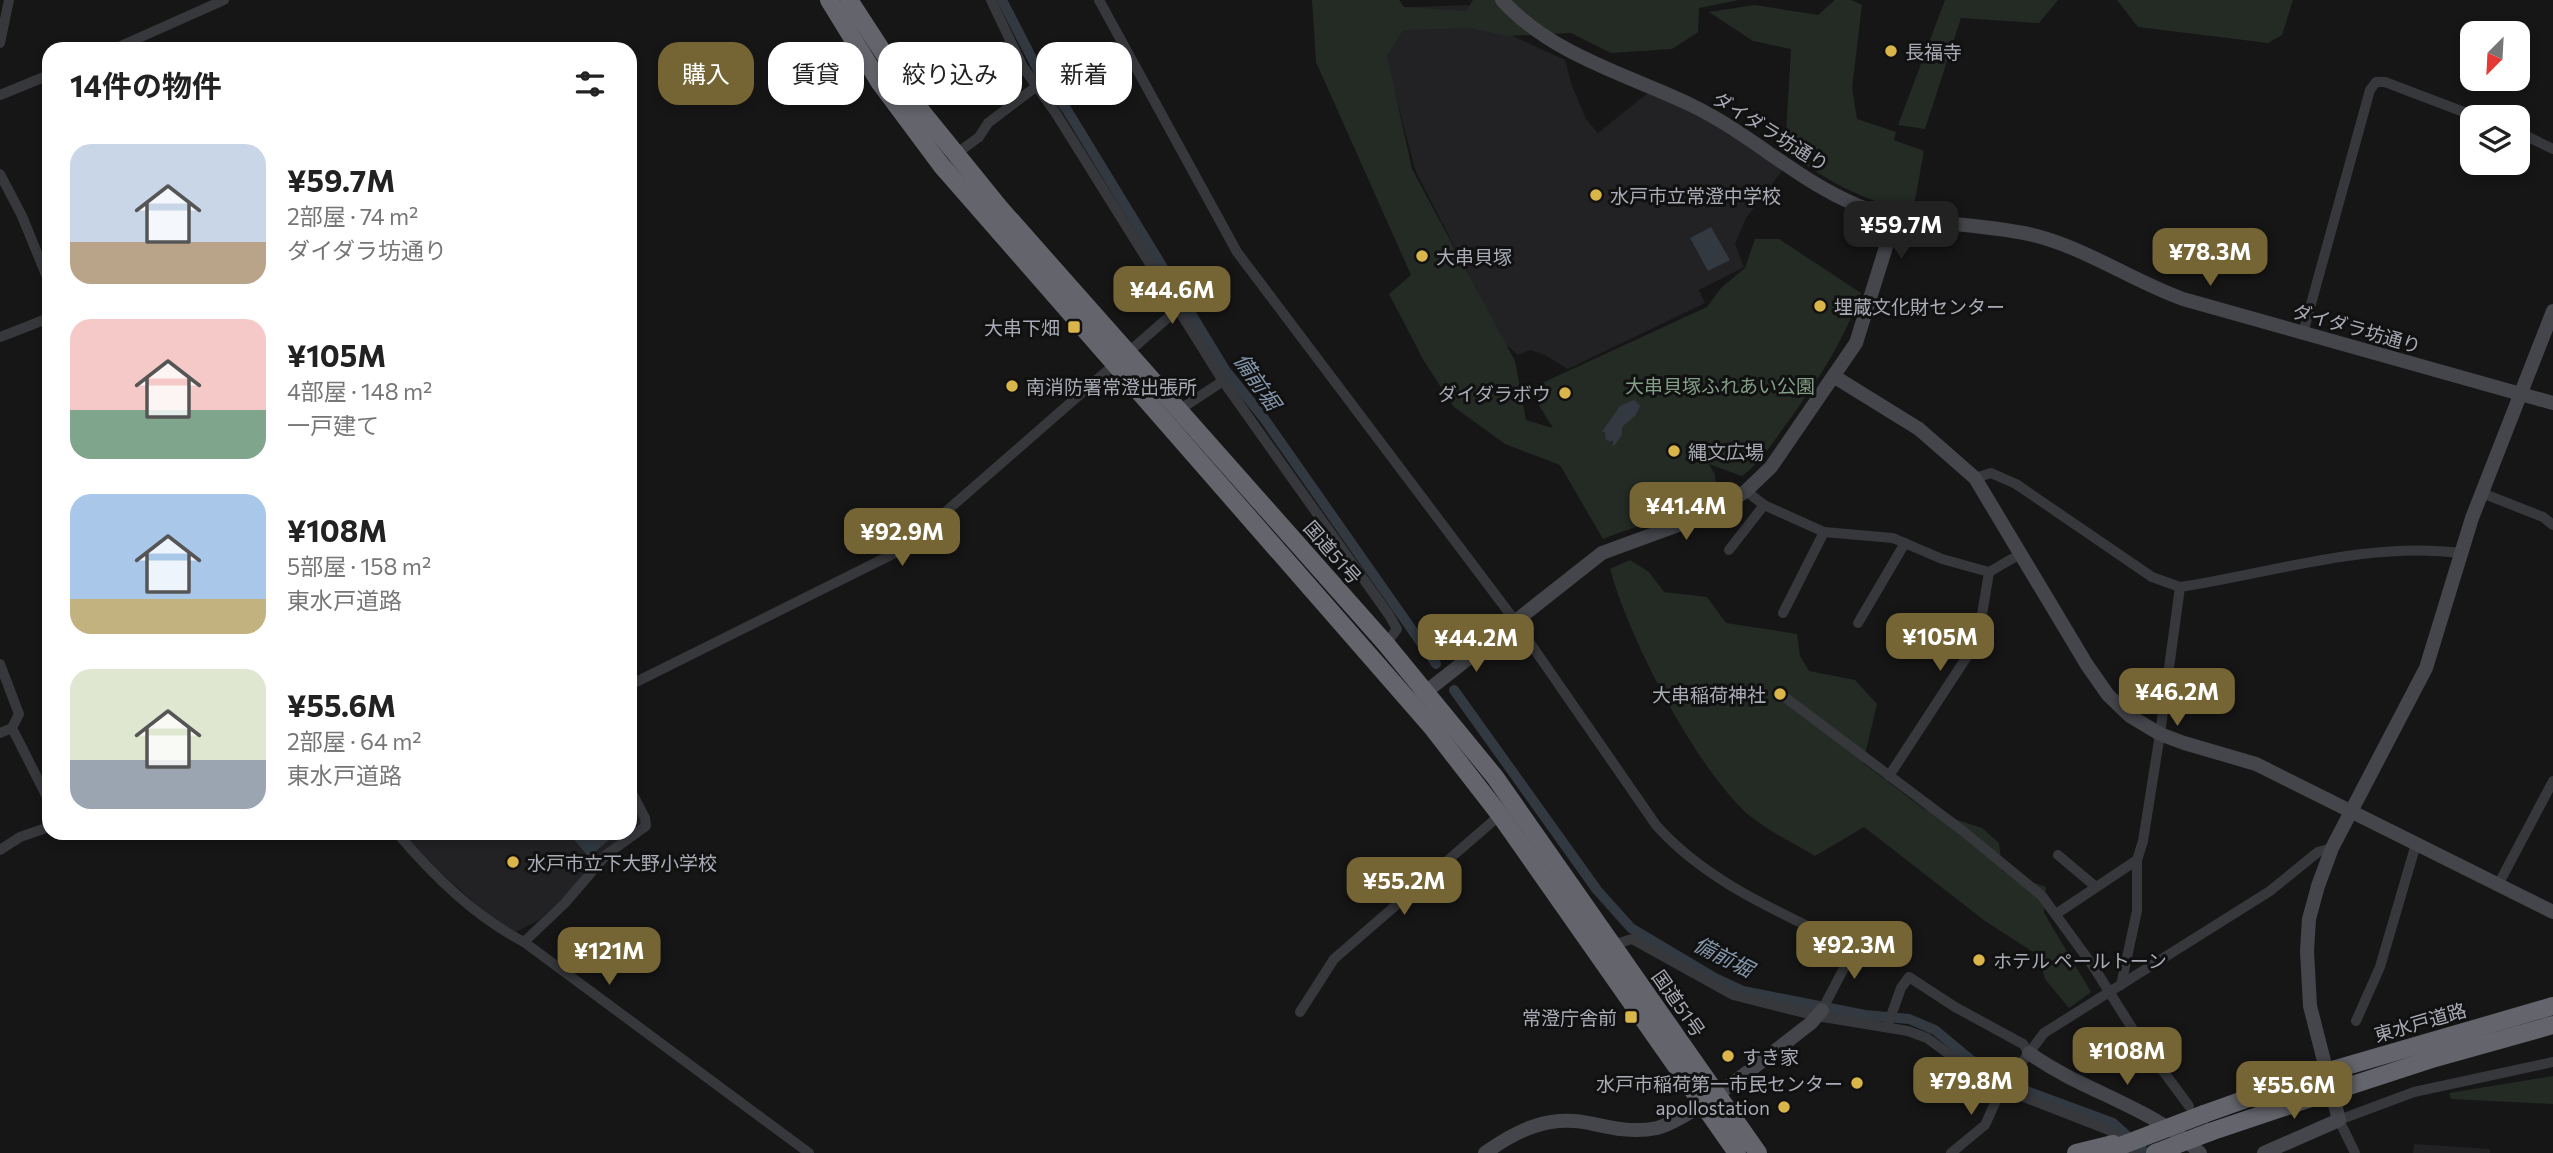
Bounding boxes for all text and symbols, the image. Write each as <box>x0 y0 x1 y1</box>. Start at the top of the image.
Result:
north arrow <box>2460 21 2530 91</box>
map controls <box>2460 21 2530 175</box>
place label: 長福寺 <box>1905 40 1962 63</box>
chip: 購入 <box>658 42 754 105</box>
chip: 賃貸 <box>768 42 864 105</box>
chip: 絞り込み <box>878 42 1022 105</box>
chip: 新着 <box>1036 42 1132 105</box>
marker: 長福寺 <box>1883 43 1899 59</box>
icon: filters <box>571 65 609 103</box>
text: 14件の物件 <box>70 66 222 103</box>
street label: ダイダラ坊通り <box>1709 86 1833 176</box>
button: layers <box>2460 105 2530 175</box>
text: ¥59.7M <box>287 161 395 198</box>
icon: home <box>126 172 210 256</box>
place label: 水戸市立常澄中学校 <box>1610 184 1781 207</box>
marker: 水戸市立常澄中学校 <box>1588 187 1604 203</box>
text: 2部屋 · 74 m² <box>287 202 418 230</box>
pin: ¥59.7M <box>1844 202 1958 261</box>
text: ¥59.7M <box>1860 210 1942 238</box>
pin: ¥78.3M <box>2153 229 2267 288</box>
text: ダイダラ坊通り <box>287 236 447 264</box>
text: ¥78.3M <box>2169 237 2252 265</box>
place label: 大串貝塚 <box>1436 245 1512 268</box>
marker: 大串貝塚 <box>1414 248 1430 264</box>
pin: ¥44.6M <box>1115 266 1229 326</box>
text: ¥44.6M <box>1129 275 1215 303</box>
place label: 埋蔵文化財センター <box>1834 295 2005 318</box>
marker: 埋蔵文化財センター <box>1812 298 1828 314</box>
street label: ダイダラ坊通り <box>2290 299 2424 357</box>
place label: 大串下畑 <box>984 316 1060 339</box>
marker: 大串下畑 <box>1066 319 1082 335</box>
text: ¥105M <box>287 336 386 373</box>
icon: home <box>126 347 210 431</box>
water label: 備前堀 <box>1230 348 1288 416</box>
park label: 大串貝塚ふれあい公園 <box>1625 374 1815 397</box>
place label: 南消防署常澄出張所 <box>1026 375 1197 398</box>
text: 4部屋 · 148 m² <box>287 377 432 405</box>
marker: 南消防署常澄出張所 <box>1004 378 1020 394</box>
place label: ダイダラボウ <box>1438 382 1551 405</box>
marker: ダイダラボウ <box>1557 385 1573 401</box>
text: 一戸建て <box>287 411 379 439</box>
place label: 縄文広場 <box>1688 440 1764 463</box>
marker: 縄文広場 <box>1666 443 1682 459</box>
pin: ¥41.4M <box>1629 482 1743 542</box>
text: ¥41.4M <box>1646 491 1726 519</box>
pin: ¥92.9M <box>845 508 959 568</box>
text: ¥108M <box>287 511 387 548</box>
street label: 国道51号 <box>1299 516 1367 588</box>
text: ¥92.9M <box>860 517 944 545</box>
icon: home <box>126 522 210 606</box>
text: 5部屋 · 158 m² <box>287 552 431 580</box>
text: 東水戸道路 <box>287 586 402 614</box>
pin: ¥44.2M <box>1419 614 1533 674</box>
pin: ¥105M <box>1891 614 1989 673</box>
text: ¥105M <box>1902 622 1978 650</box>
text: ¥44.2M <box>1434 623 1518 651</box>
pin: ¥46.2M <box>2120 668 2234 728</box>
text: ¥46.2M <box>2135 677 2219 705</box>
place label: 大串稲荷神社 <box>1652 683 1766 706</box>
text: ¥55.6M <box>287 686 396 723</box>
marker: 大串稲荷神社 <box>1772 686 1788 702</box>
icon: home <box>126 697 210 781</box>
text: 2部屋 · 64 m² <box>287 727 421 755</box>
text: 東水戸道路 <box>287 761 402 789</box>
place label: 水戸市立下大野小学校 <box>527 851 717 874</box>
marker: 水戸市立下大野小学校 <box>505 854 521 870</box>
pin: ¥55.2M <box>1347 858 1461 917</box>
text: ¥55.2M <box>1363 866 1445 894</box>
pin: ¥92.3M <box>1797 922 1911 981</box>
pin: ¥121M <box>560 928 658 987</box>
text: ¥92.3M <box>1812 930 1896 958</box>
water label: 備前堀 <box>1690 931 1760 983</box>
text: ¥121M <box>574 936 644 964</box>
place label: ホテル ペールトーン <box>1993 949 2167 972</box>
marker: ホテル ペールトーン <box>1971 952 1987 968</box>
street label: 国道51号 <box>1648 965 1710 1041</box>
street label: 東水戸道路 <box>2371 998 2469 1046</box>
place label: 常澄庁舎前 <box>1522 1006 1617 1029</box>
marker: 常澄庁舎前 <box>1623 1009 1639 1025</box>
pin: ¥108M <box>2078 1028 2176 1087</box>
text: ¥108M <box>2089 1036 2165 1064</box>
place label: すき家 <box>1742 1045 1799 1068</box>
marker: すき家 <box>1720 1048 1736 1064</box>
pin: ¥79.8M <box>1914 1058 2028 1117</box>
pin: ¥55.6M <box>2237 1062 2351 1121</box>
text: ¥79.8M <box>1929 1066 2013 1094</box>
text: ¥55.6M <box>2252 1070 2336 1098</box>
place label: 水戸市稲荷第一市民センター <box>1596 1072 1843 1095</box>
marker: 水戸市稲荷第一市民センター <box>1849 1075 1865 1091</box>
place label: apollostation <box>1655 1096 1770 1119</box>
marker: apollostation <box>1776 1099 1792 1115</box>

